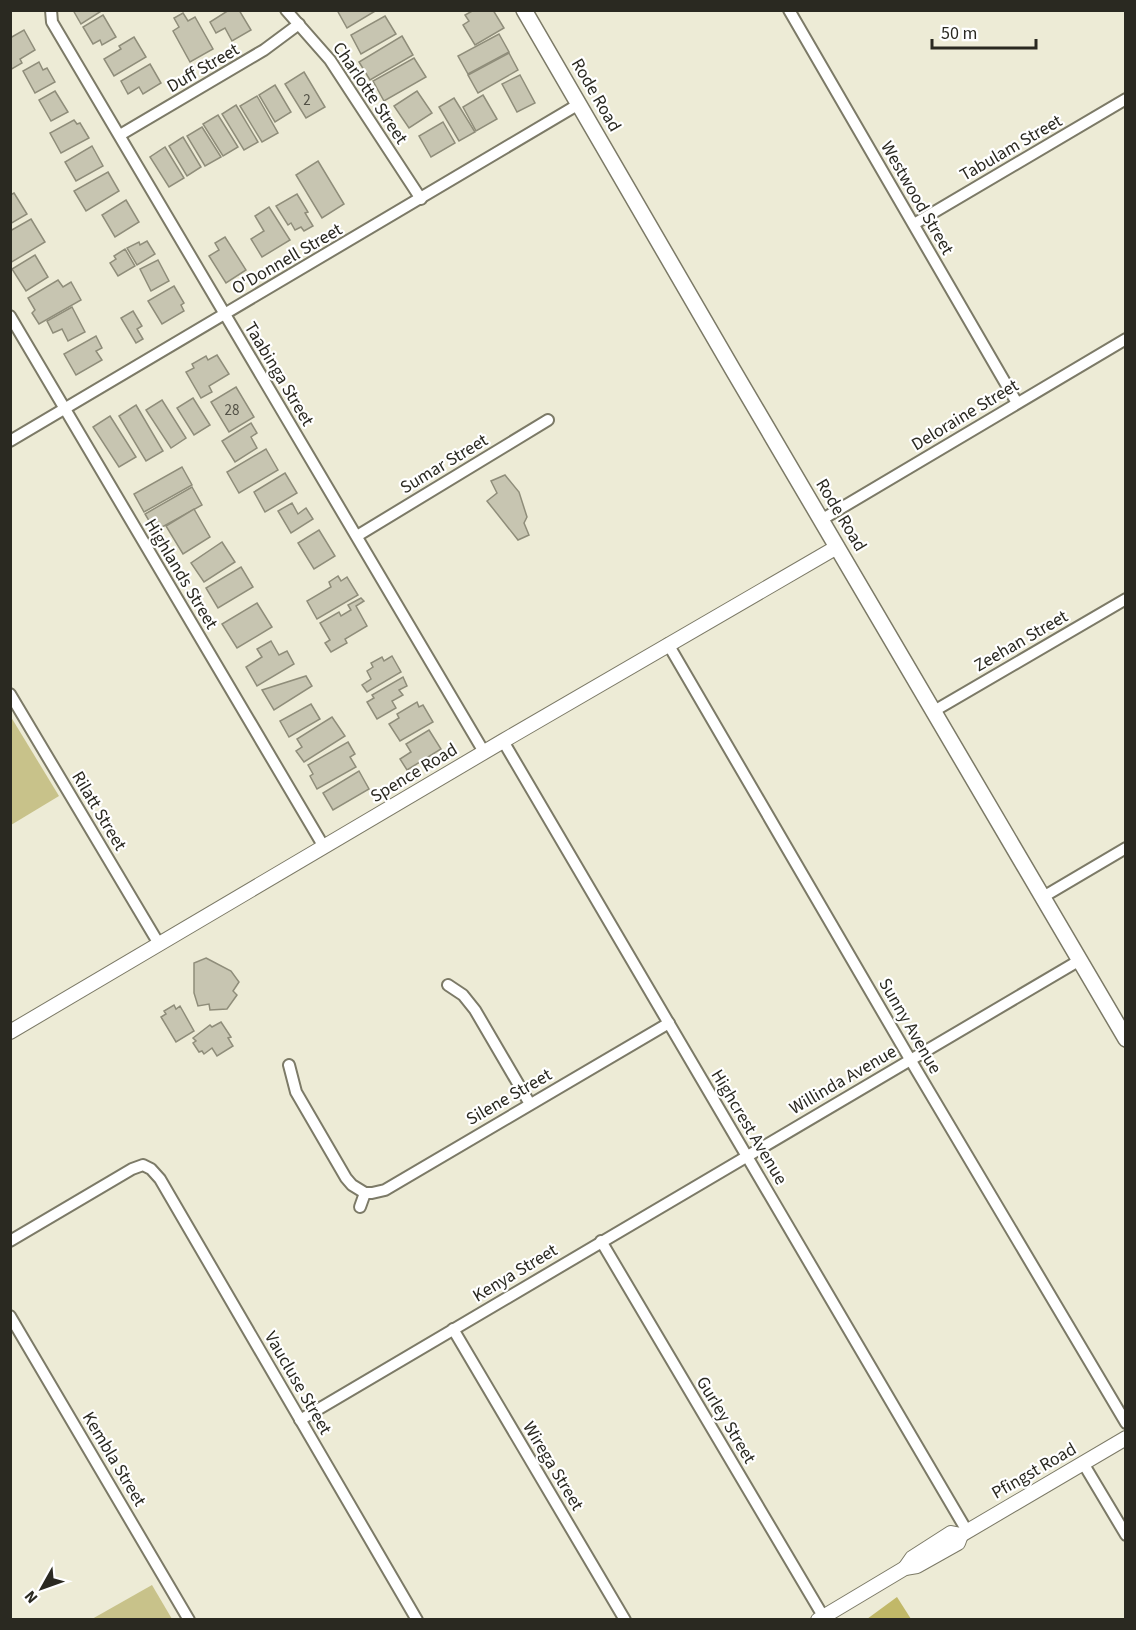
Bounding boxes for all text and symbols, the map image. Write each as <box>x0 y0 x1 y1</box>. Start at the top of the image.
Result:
scale bar <box>932 12 1036 50</box>
text: 50 m <box>941 21 977 46</box>
street label: Duff Street <box>162 37 244 99</box>
street label: Charlotte Street <box>326 37 414 149</box>
street label: Rode Road <box>565 54 627 136</box>
house number: 2 <box>303 90 311 111</box>
street label: Tabulam Street <box>955 109 1067 187</box>
street label: Westwood Street <box>874 137 960 259</box>
street label: O'Donnell Street <box>227 217 347 301</box>
street label: Taabinga Street <box>238 317 320 431</box>
street label: Deloraine Street <box>907 373 1023 457</box>
house number: 28 <box>225 400 239 421</box>
street label: Sumar Street <box>395 428 493 500</box>
street label: Rode Road <box>809 474 873 556</box>
street label: Highlands Street <box>138 514 224 634</box>
street label: Zeehan Street <box>969 604 1073 678</box>
street label: Spence Road <box>366 737 462 809</box>
street label: Rilatt Street <box>65 767 133 855</box>
street label: Sunny Avenue <box>873 974 948 1078</box>
street label: Willinda Avenue <box>785 1039 901 1121</box>
street label: Silene Street <box>462 1062 556 1132</box>
street label: Highcrest Avenue <box>705 1065 793 1189</box>
street label: Kenya Street <box>468 1238 562 1308</box>
street label: Vaucluse Street <box>258 1327 338 1439</box>
street label: Gurley Street <box>690 1372 762 1468</box>
street label: Kembla Street <box>76 1407 152 1511</box>
street label: Wirega Street <box>517 1417 589 1515</box>
street label: Pfingst Road <box>987 1437 1081 1505</box>
north arrow <box>12 1558 72 1618</box>
text: N <box>19 1586 43 1608</box>

